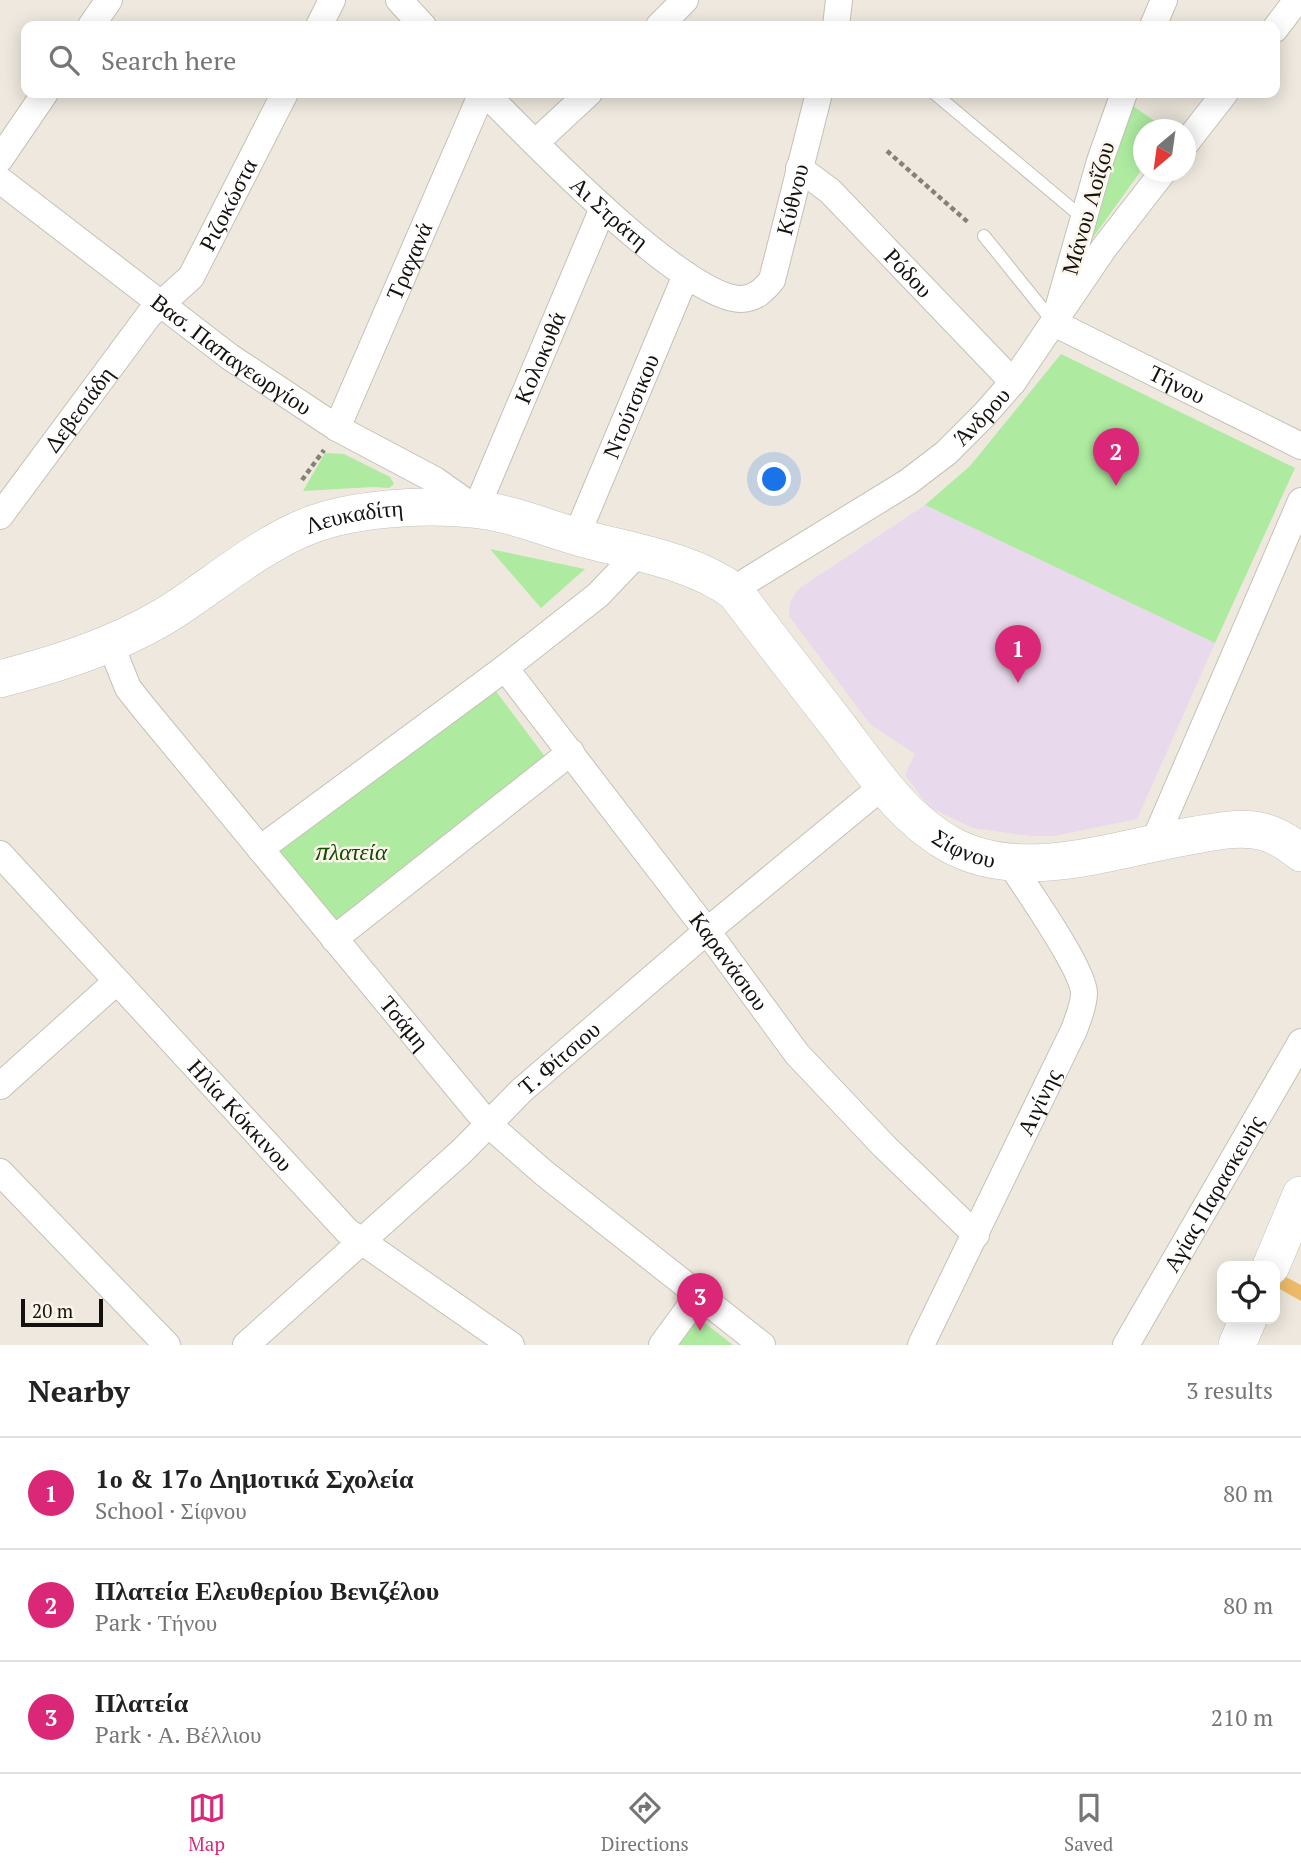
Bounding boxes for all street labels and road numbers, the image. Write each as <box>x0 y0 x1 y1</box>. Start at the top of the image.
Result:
street label: Μάνου Λοΐζου <box>1054 138 1121 278</box>
street label: Ριζοκώστα <box>191 153 264 256</box>
street label: Κύθνου <box>768 160 816 238</box>
street label: Αι Στράτη <box>564 169 656 256</box>
street label: Τραχανά <box>378 217 439 304</box>
street label: Ρόδου <box>878 241 940 304</box>
street label: Βασ. Παπαγεωργίου <box>145 286 318 422</box>
street label: Κολοκυθά <box>506 307 572 408</box>
street label: Ντούτσικου <box>595 349 666 463</box>
street label: Τήνου <box>1144 357 1211 411</box>
street label: Δεβεσιάδη <box>37 360 121 458</box>
street label: Άνδρου <box>946 380 1017 453</box>
street label: Λευκαδίτη <box>300 492 404 541</box>
street label: Σίφνου <box>926 821 998 875</box>
street label: Καρανάσιου <box>683 905 776 1017</box>
street label: Τσάμη <box>373 989 437 1057</box>
street label: Τ. Φίτσιου <box>511 1014 607 1102</box>
street label: Ηλία Κόκκινου <box>181 1052 300 1178</box>
street label: Αιγίνης <box>1009 1063 1068 1141</box>
street label: Αγίας Παρασκευής <box>1156 1109 1271 1277</box>

